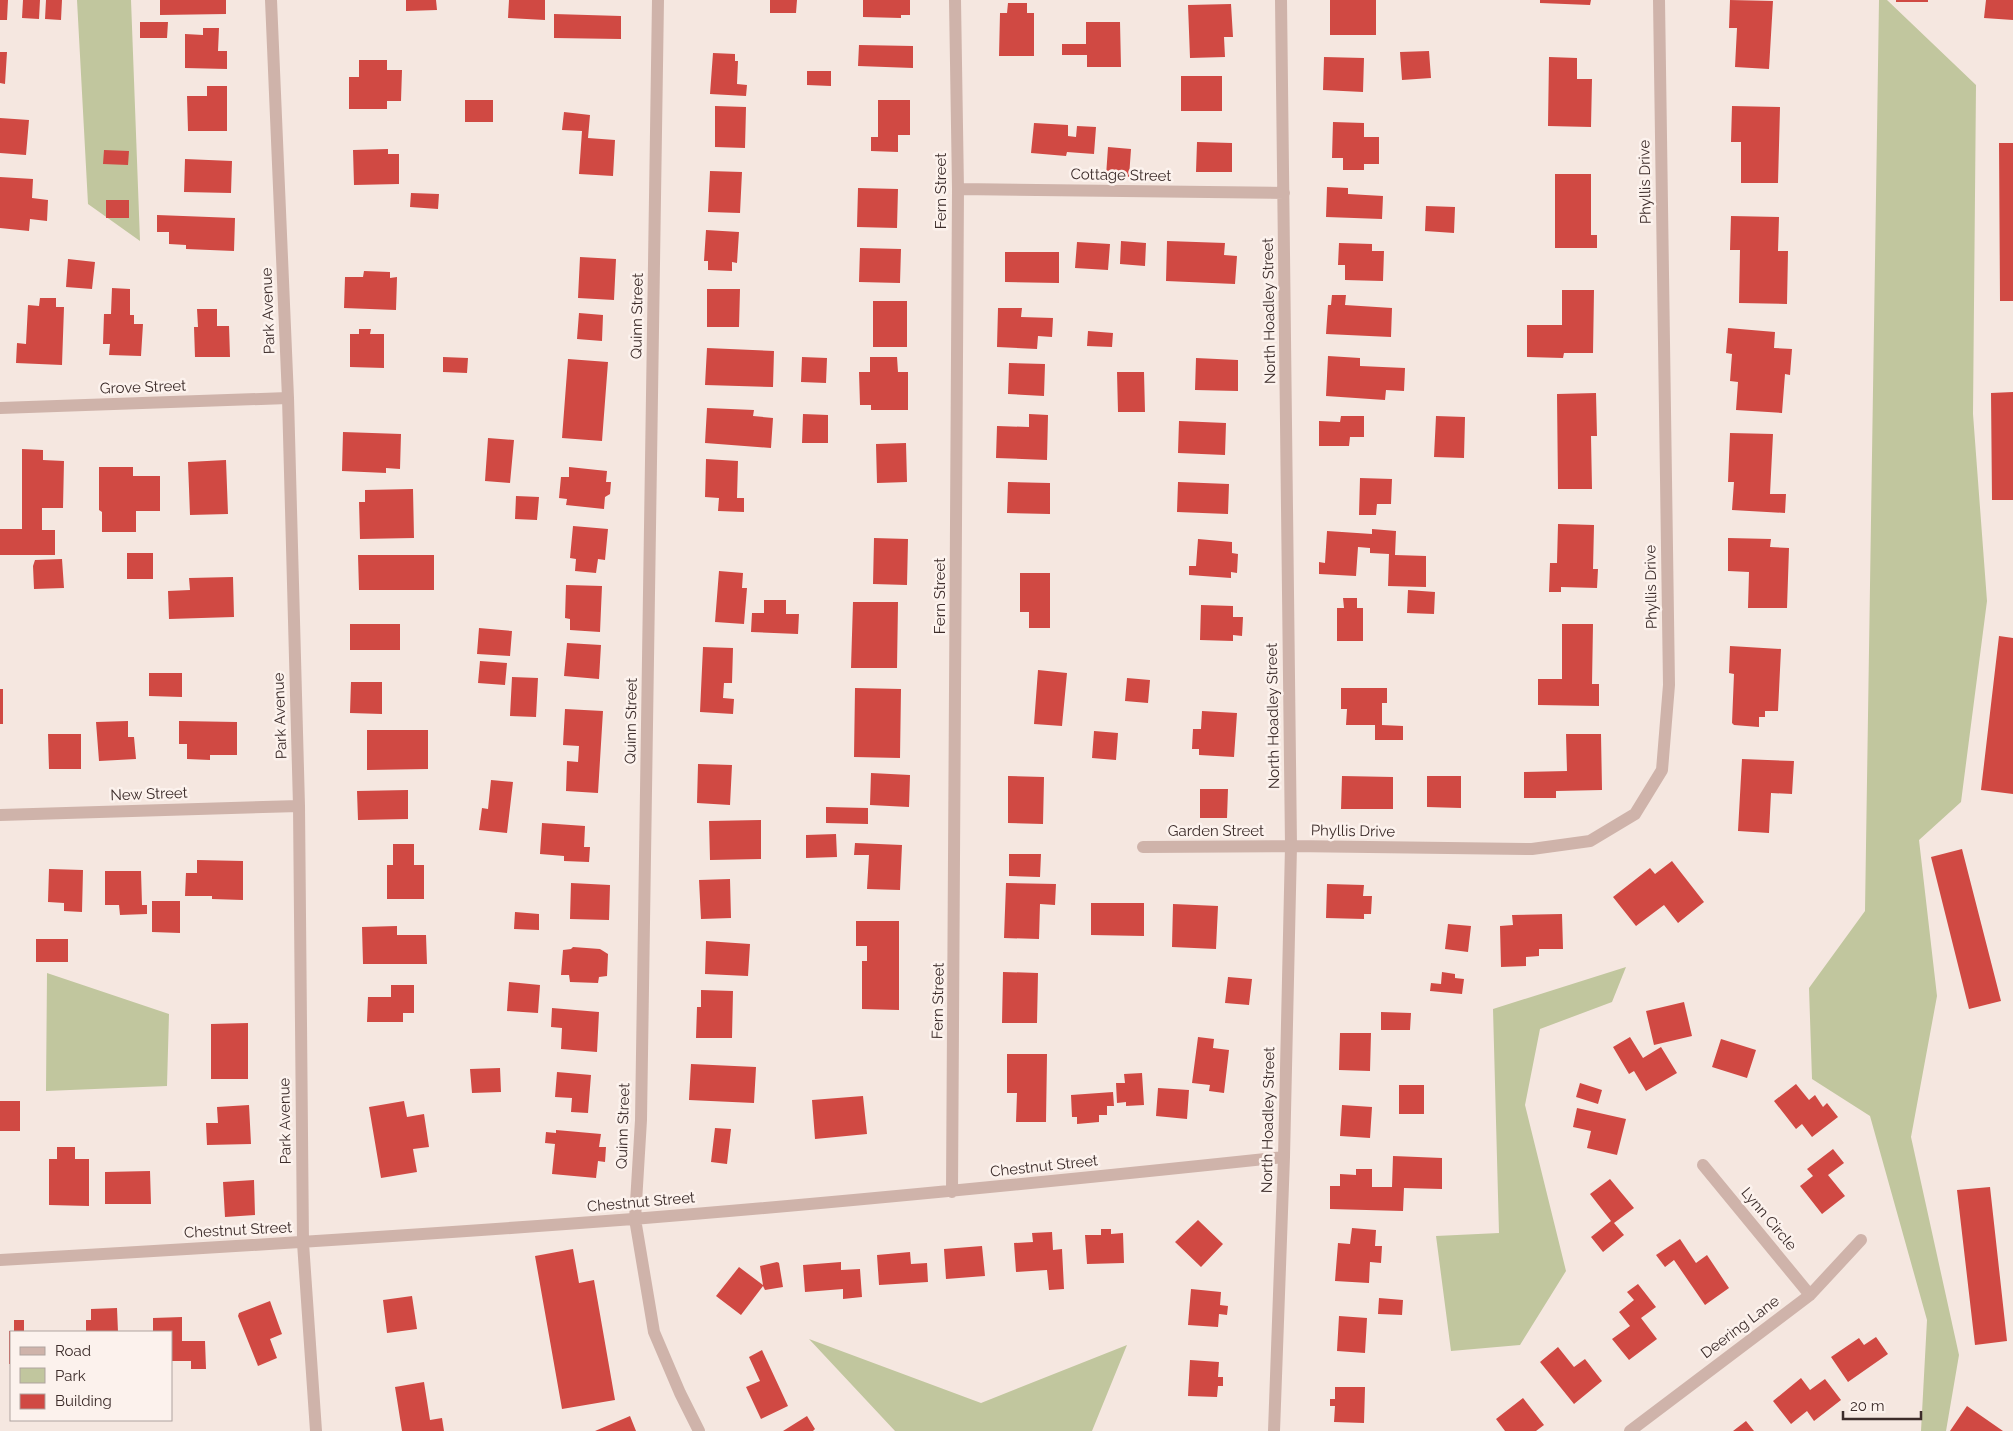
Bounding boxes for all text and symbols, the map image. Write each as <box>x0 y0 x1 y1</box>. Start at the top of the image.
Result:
street label: Phyllis Drive <box>1635 140 1655 224</box>
street label: Fern Street <box>932 153 950 229</box>
street label: Cottage Street <box>1070 165 1172 185</box>
street label: North Hoadley Street <box>1259 238 1279 384</box>
street label: Park Avenue <box>257 267 279 355</box>
street label: Quinn Street <box>627 273 647 359</box>
street label: Grove Street <box>100 376 186 398</box>
street label: Phyllis Drive <box>1641 545 1661 629</box>
street label: Fern Street <box>931 558 949 634</box>
street label: North Hoadley Street <box>1263 643 1283 789</box>
street label: Park Avenue <box>269 672 291 760</box>
street label: Quinn Street <box>621 678 641 764</box>
street label: New Street <box>110 784 188 804</box>
street label: Phyllis Drive <box>1311 821 1395 841</box>
street label: Garden Street <box>1168 822 1264 840</box>
street label: Fern Street <box>928 963 948 1039</box>
street label: North Hoadley Street <box>1258 1047 1278 1193</box>
street label: Park Avenue <box>275 1077 295 1164</box>
street label: Quinn Street <box>612 1083 634 1169</box>
street label: Chestnut Street <box>989 1151 1099 1181</box>
street label: Lynn Circle <box>1737 1184 1801 1254</box>
street label: Chestnut Street <box>586 1188 696 1216</box>
street label: Chestnut Street <box>184 1218 292 1242</box>
street label: Deering Lane <box>1697 1292 1783 1362</box>
legend <box>10 1331 172 1421</box>
text: Road <box>55 1342 91 1360</box>
text: Park <box>55 1367 86 1385</box>
scale bar <box>1843 1388 1920 1420</box>
text: Building <box>55 1392 112 1410</box>
text: 20 m <box>1850 1397 1885 1415</box>

